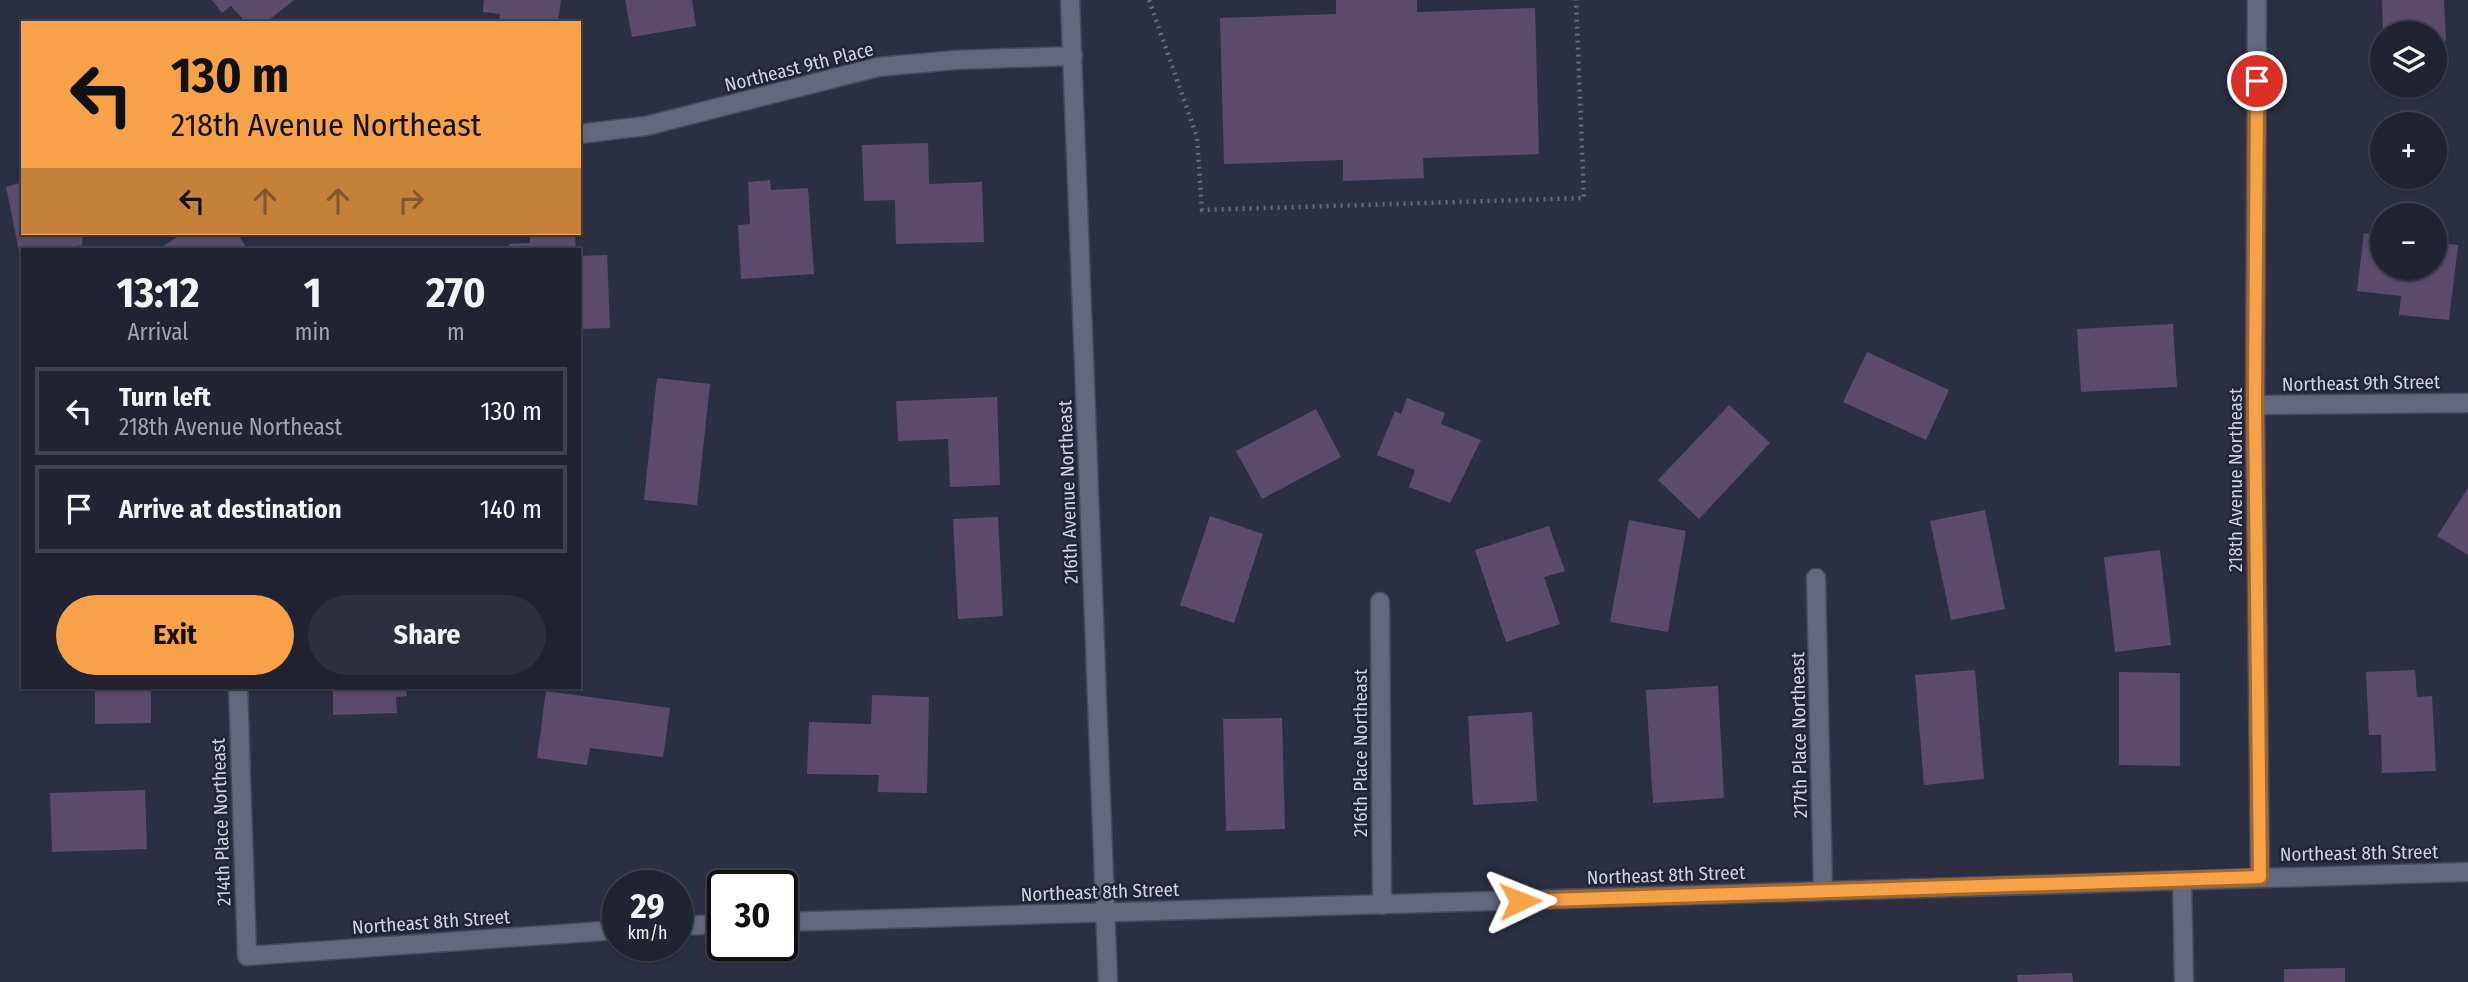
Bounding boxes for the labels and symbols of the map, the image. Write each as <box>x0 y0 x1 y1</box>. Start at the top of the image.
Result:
street label: Northeast 9th Place <box>722 37 876 97</box>
pin <box>2227 51 2287 111</box>
street label: Northeast 9th Street <box>2282 370 2441 396</box>
street label: 218th Avenue Northeast <box>2224 387 2247 572</box>
street label: 216th Avenue Northeast <box>1053 399 1083 584</box>
street label: 217th Place Northeast <box>1786 651 1812 818</box>
street label: 216th Place Northeast <box>1349 668 1372 837</box>
street label: 214th Place Northeast <box>207 737 235 906</box>
street label: Northeast 8th Street <box>2280 840 2439 866</box>
street label: Northeast 8th Street <box>1586 861 1746 889</box>
position arrow <box>1483 864 1557 938</box>
speed limit sign: 30 <box>707 870 798 961</box>
street label: Northeast 8th Street <box>1020 878 1180 906</box>
street label: Northeast 8th Street <box>351 905 512 939</box>

